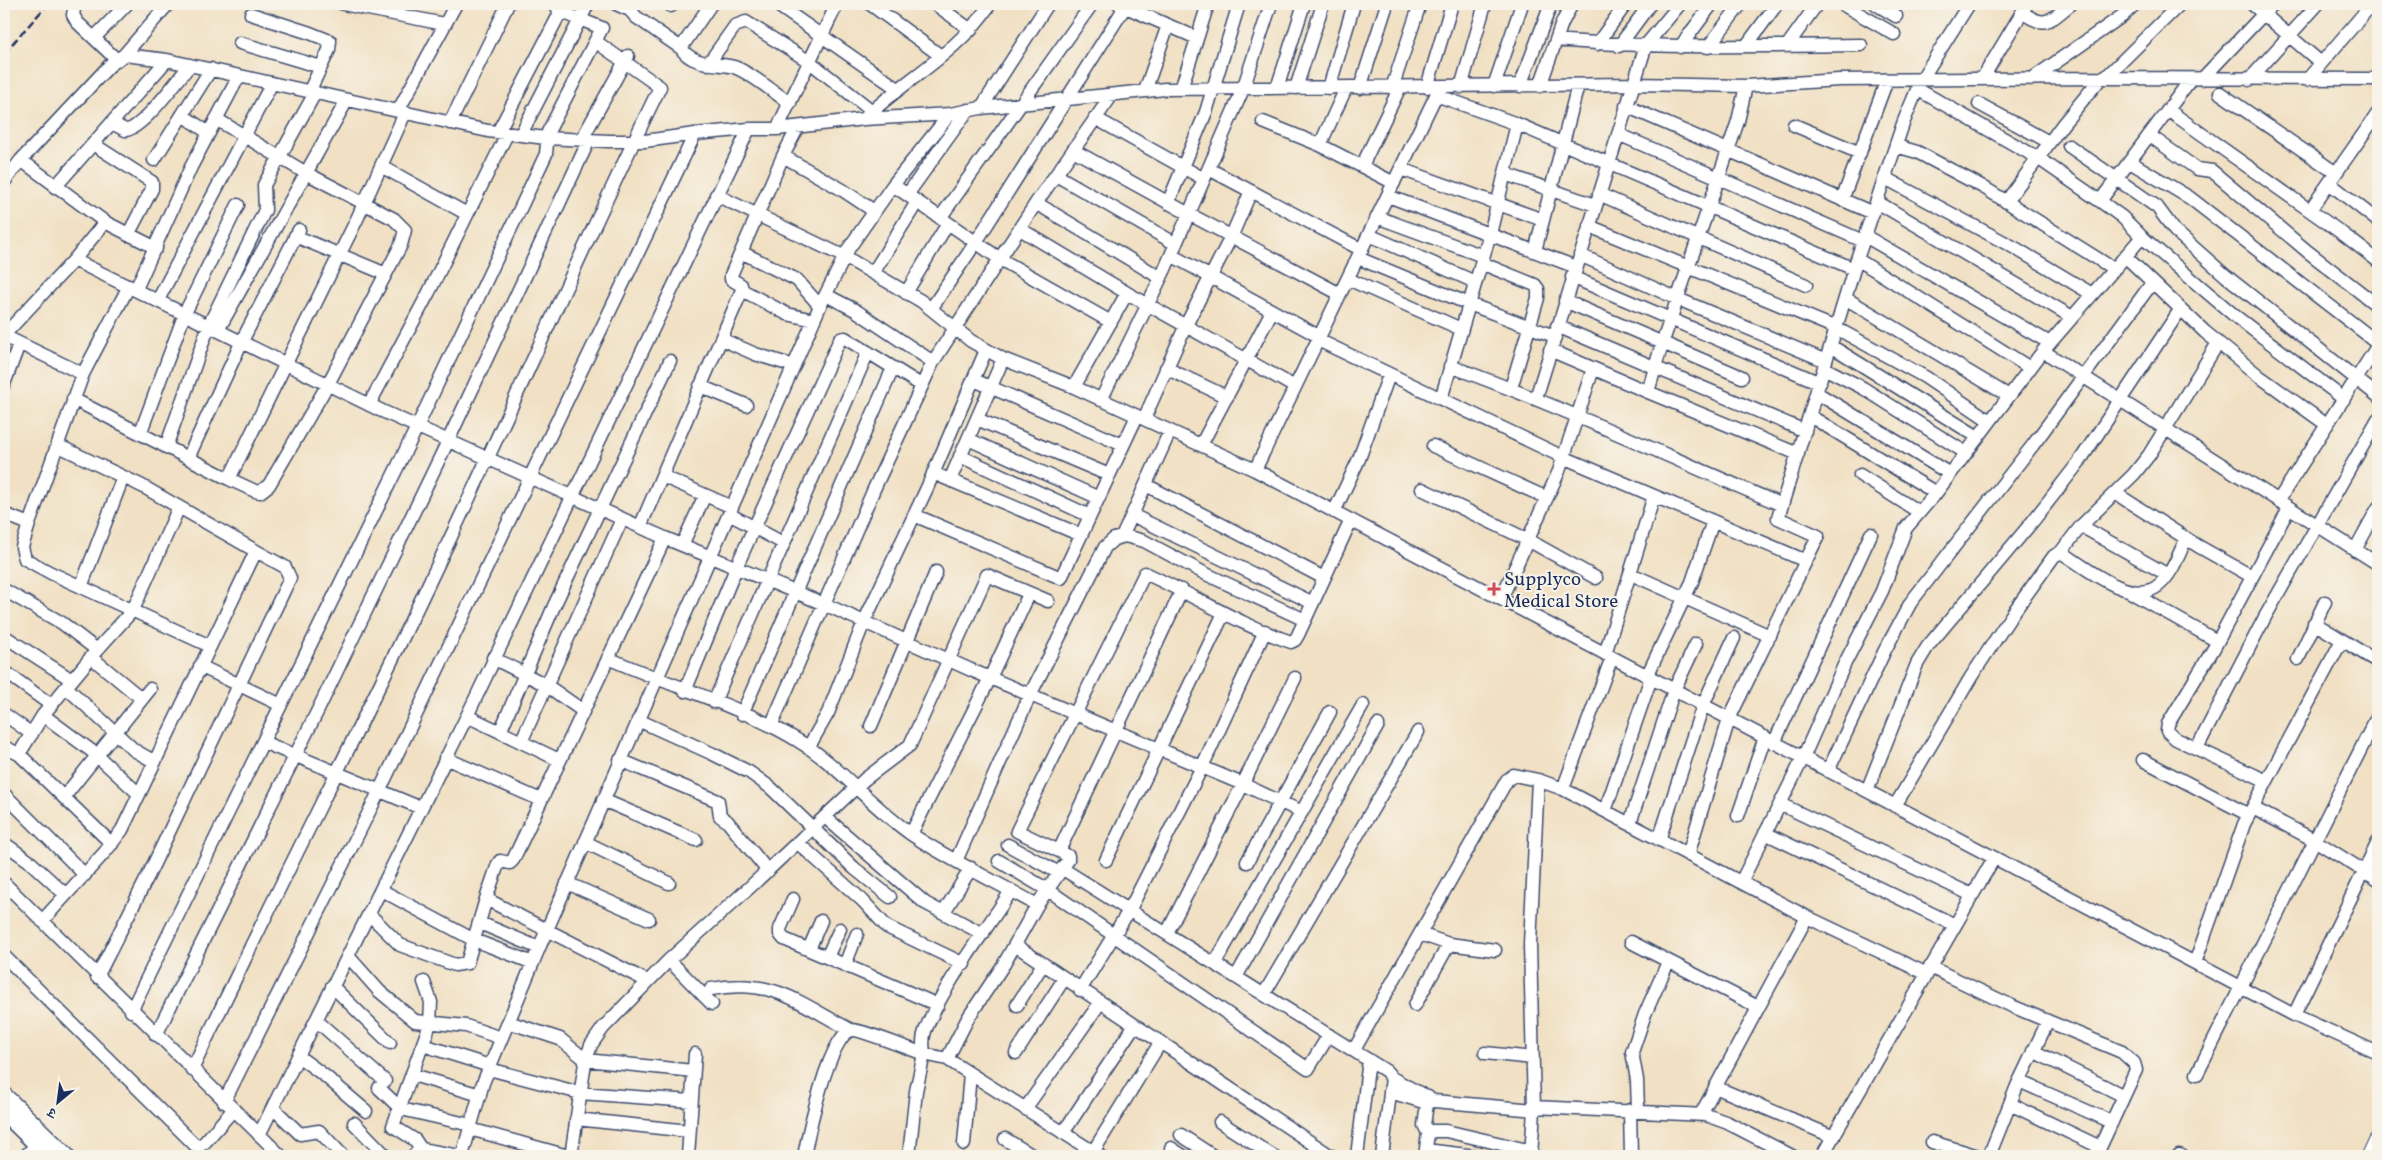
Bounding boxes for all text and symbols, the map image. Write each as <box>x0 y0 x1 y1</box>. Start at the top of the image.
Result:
place label: Supplyco Medical Store <box>1504 567 1618 615</box>
marker: Supplyco Medical Store <box>1488 583 1500 595</box>
north arrow <box>32 1078 82 1128</box>
text: उ <box>44 1102 61 1123</box>

